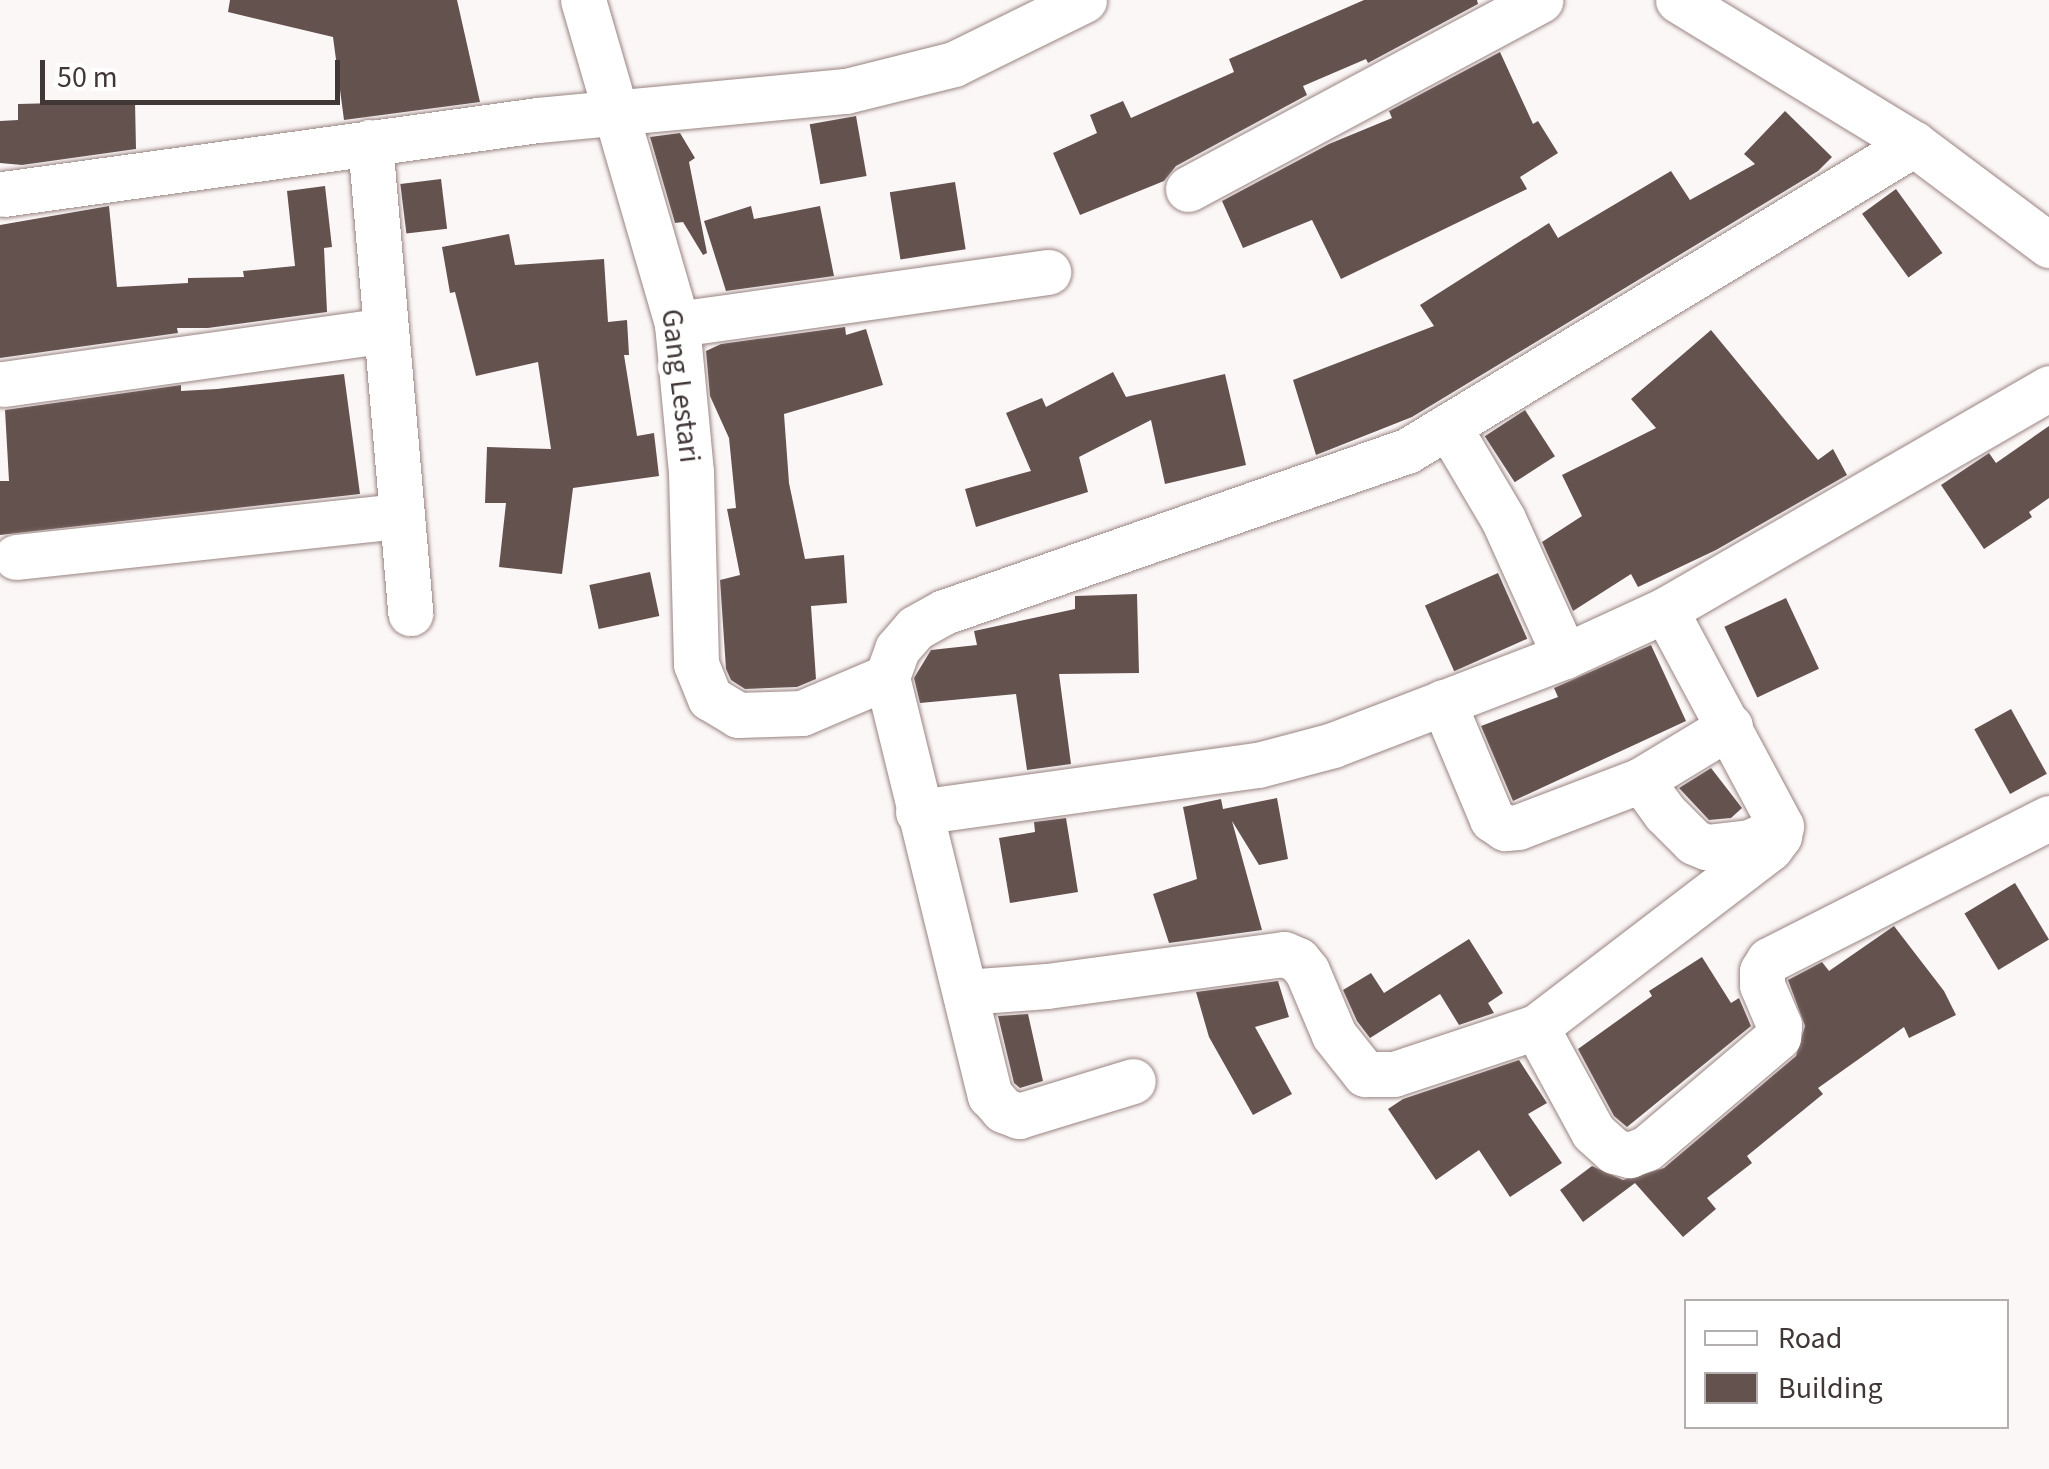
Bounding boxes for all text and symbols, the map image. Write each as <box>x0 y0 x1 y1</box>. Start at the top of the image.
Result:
scale bar <box>45 40 345 102</box>
text: 50 m <box>57 56 118 99</box>
street label: Gang Lestari <box>653 307 707 465</box>
legend <box>1684 1299 2009 1429</box>
text: Road <box>1778 1317 1842 1360</box>
text: Building <box>1778 1367 1883 1410</box>

